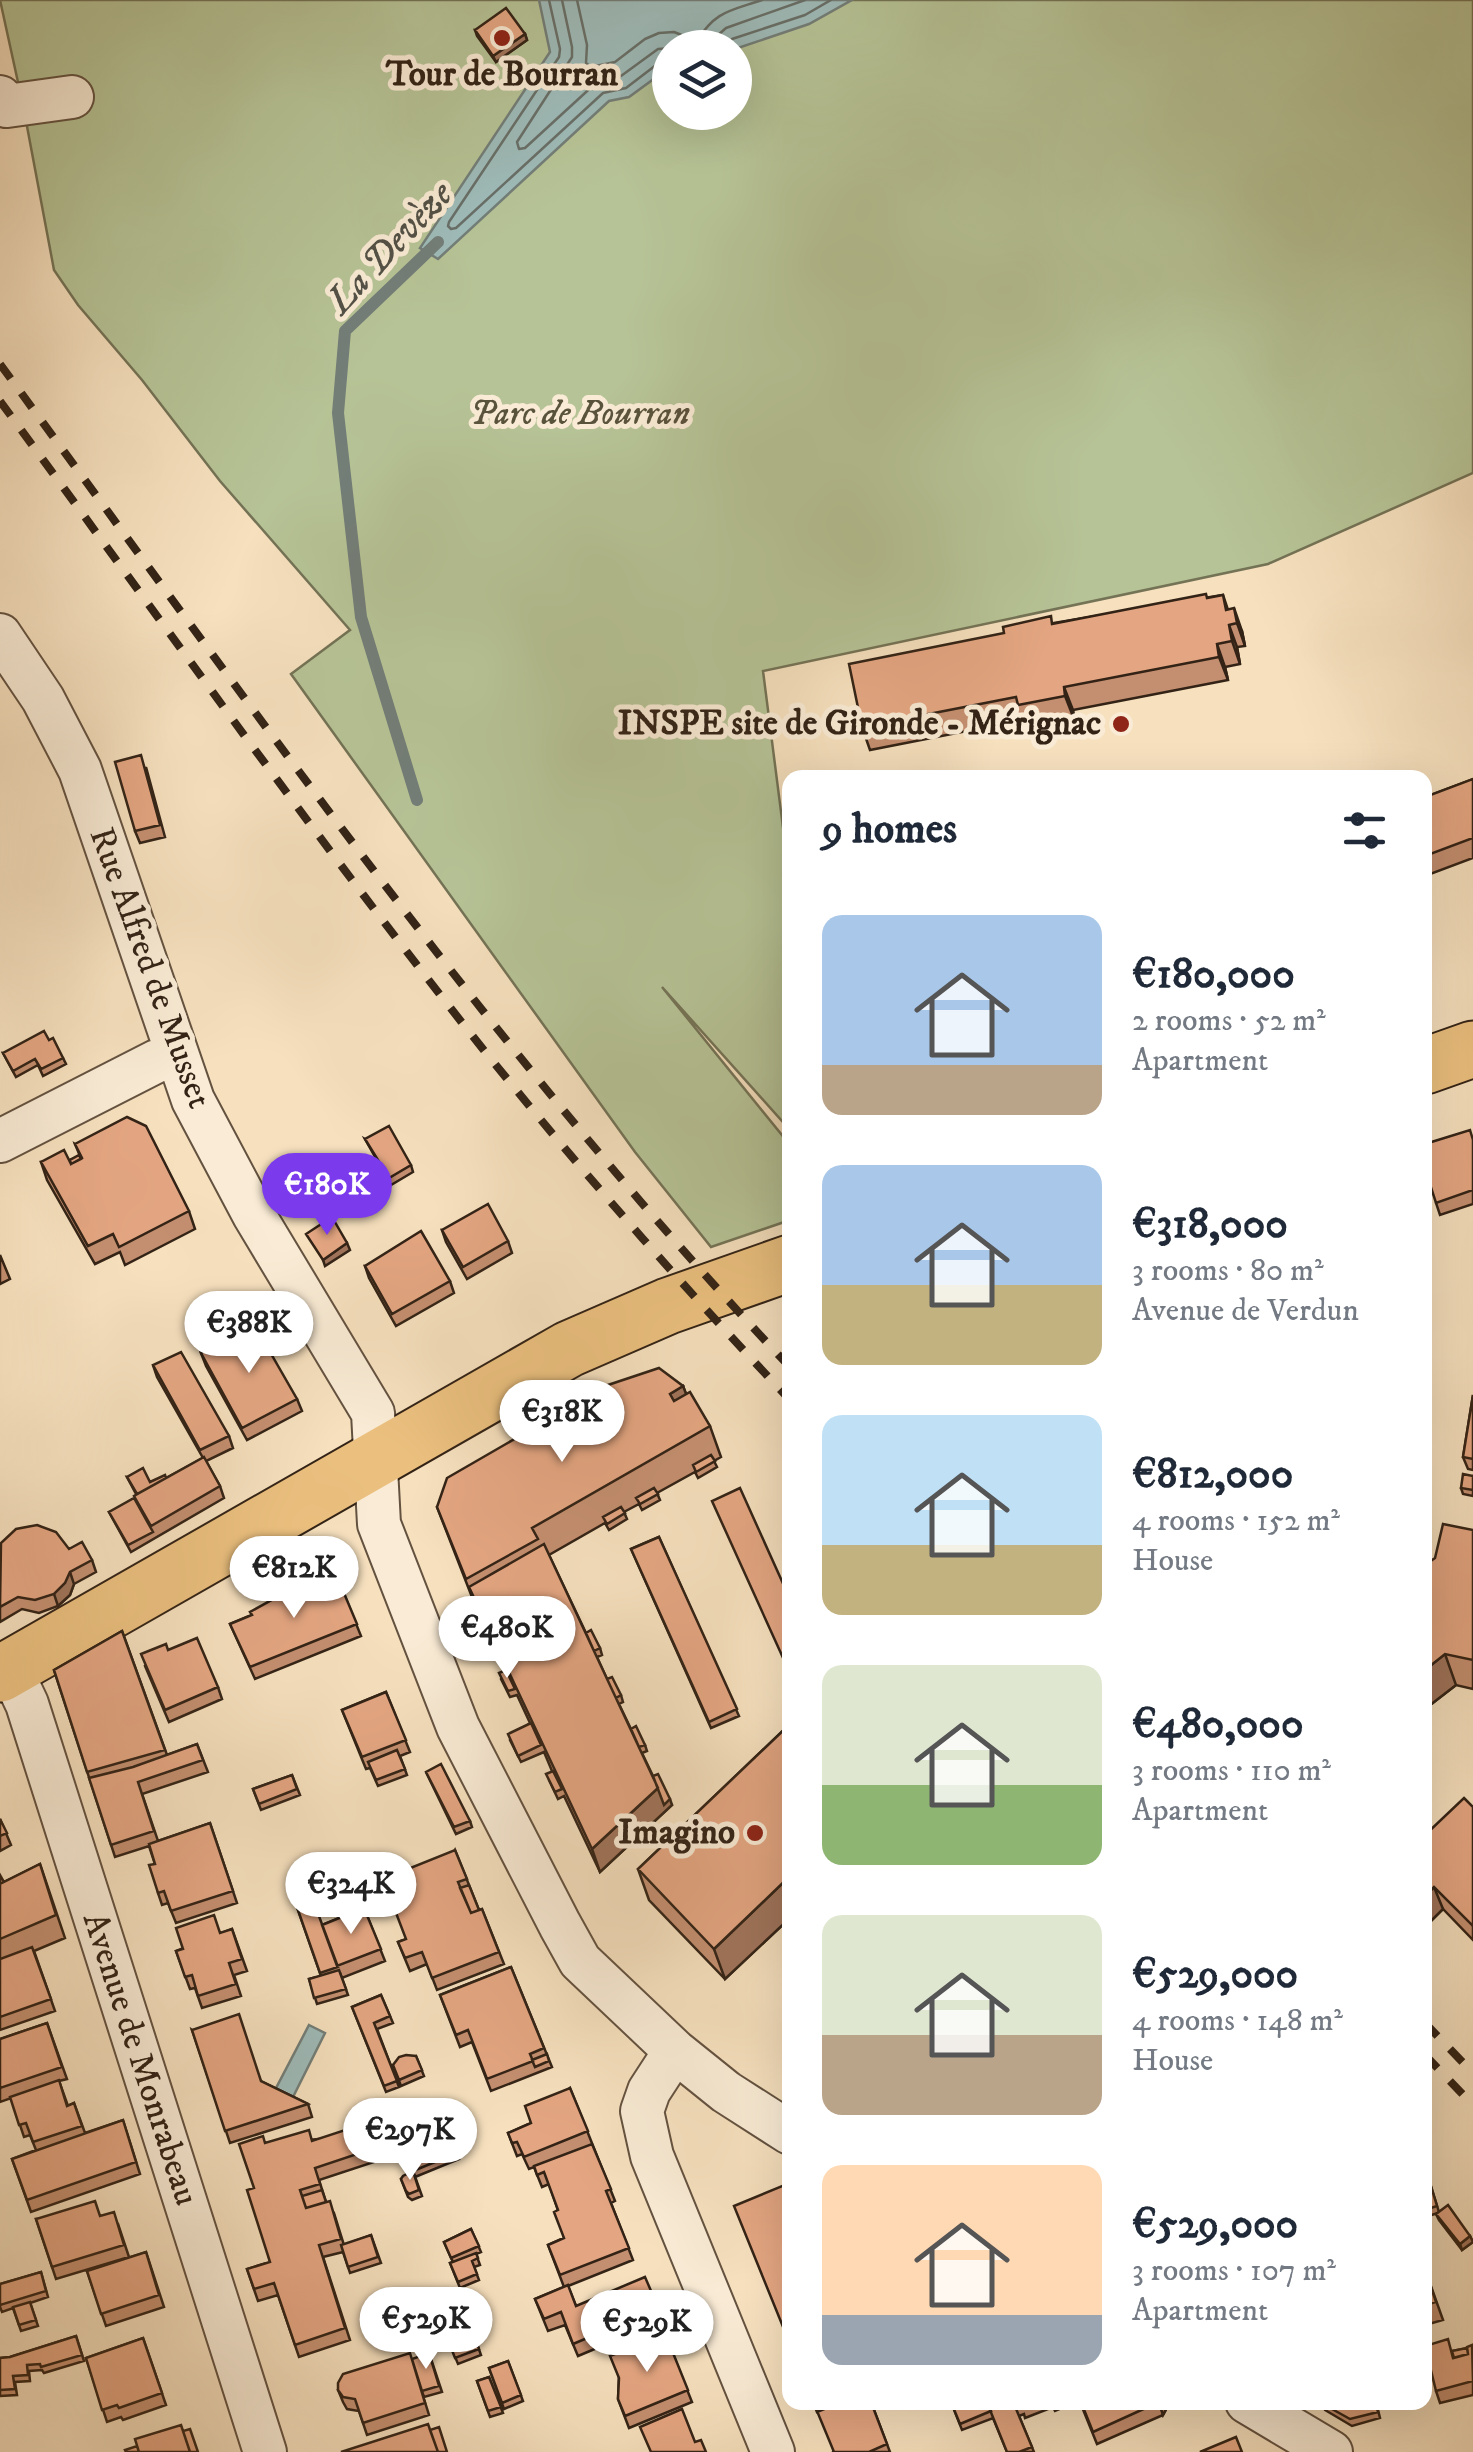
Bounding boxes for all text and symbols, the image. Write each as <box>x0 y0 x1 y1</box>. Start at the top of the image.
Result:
marker: Tour de Bourran <box>491 27 513 49</box>
map controls <box>652 30 752 130</box>
button: layers <box>652 30 752 130</box>
place label: Tour de Bourran <box>385 53 619 97</box>
water label: La Devèze <box>315 171 464 326</box>
park label: Parc de Bourran <box>470 392 690 436</box>
place label: INSPE site de Gironde - Mérignac <box>618 702 1101 746</box>
marker: INSPE site de Gironde - Mérignac <box>1110 713 1132 735</box>
icon: filters <box>1337 803 1392 858</box>
text: 9 homes <box>822 804 957 856</box>
street label: Rue Alfred de Musset <box>79 822 221 1114</box>
text: €180,000 <box>1132 949 1295 1001</box>
icon: home <box>902 955 1022 1075</box>
text: 2 rooms · 52 m² <box>1132 1001 1326 1041</box>
text: Apartment <box>1132 1041 1268 1081</box>
pin: €180K <box>257 1153 397 1238</box>
text: €180K <box>284 1165 370 1205</box>
text: €318,000 <box>1132 1199 1288 1251</box>
icon: home <box>902 1205 1022 1325</box>
text: 3 rooms · 80 m² <box>1132 1251 1324 1291</box>
pin: €388K <box>179 1291 319 1376</box>
text: Avenue de Verdun <box>1132 1291 1359 1331</box>
text: €388K <box>206 1303 292 1343</box>
pin: €318K <box>492 1380 632 1465</box>
text: €318K <box>522 1392 602 1432</box>
text: €812,000 <box>1132 1449 1293 1501</box>
icon: home <box>902 1455 1022 1575</box>
text: 4 rooms · 152 m² <box>1132 1501 1340 1541</box>
pin: €812K <box>224 1536 364 1621</box>
text: House <box>1132 1541 1213 1581</box>
text: €812K <box>252 1548 336 1588</box>
pin: €480K <box>437 1596 577 1681</box>
text: €480K <box>461 1608 553 1648</box>
text: €480,000 <box>1132 1699 1304 1751</box>
icon: home <box>902 1705 1022 1825</box>
text: 3 rooms · 110 m² <box>1132 1751 1331 1791</box>
text: Apartment <box>1132 1791 1268 1831</box>
place label: Imagino <box>618 1811 735 1855</box>
marker: Imagino <box>744 1822 766 1844</box>
pin: €324K <box>281 1852 421 1937</box>
text: €324K <box>307 1864 395 1904</box>
street label: Avenue de Monrabeau <box>72 1907 208 2211</box>
text: €529,000 <box>1132 1949 1298 2001</box>
icon: home <box>902 1955 1022 2075</box>
text: 4 rooms · 148 m² <box>1132 2001 1343 2041</box>
text: House <box>1132 2041 1213 2081</box>
pin: €297K <box>340 2098 480 2183</box>
text: €297K <box>365 2110 455 2150</box>
text: €529,000 <box>1132 2199 1298 2251</box>
icon: home <box>902 2205 1022 2325</box>
text: 3 rooms · 107 m² <box>1132 2251 1336 2291</box>
pin: €529K <box>356 2287 496 2372</box>
pin: €529K <box>577 2290 717 2375</box>
text: Apartment <box>1132 2291 1268 2331</box>
text: €529K <box>382 2299 470 2339</box>
text: €529K <box>603 2302 691 2342</box>

